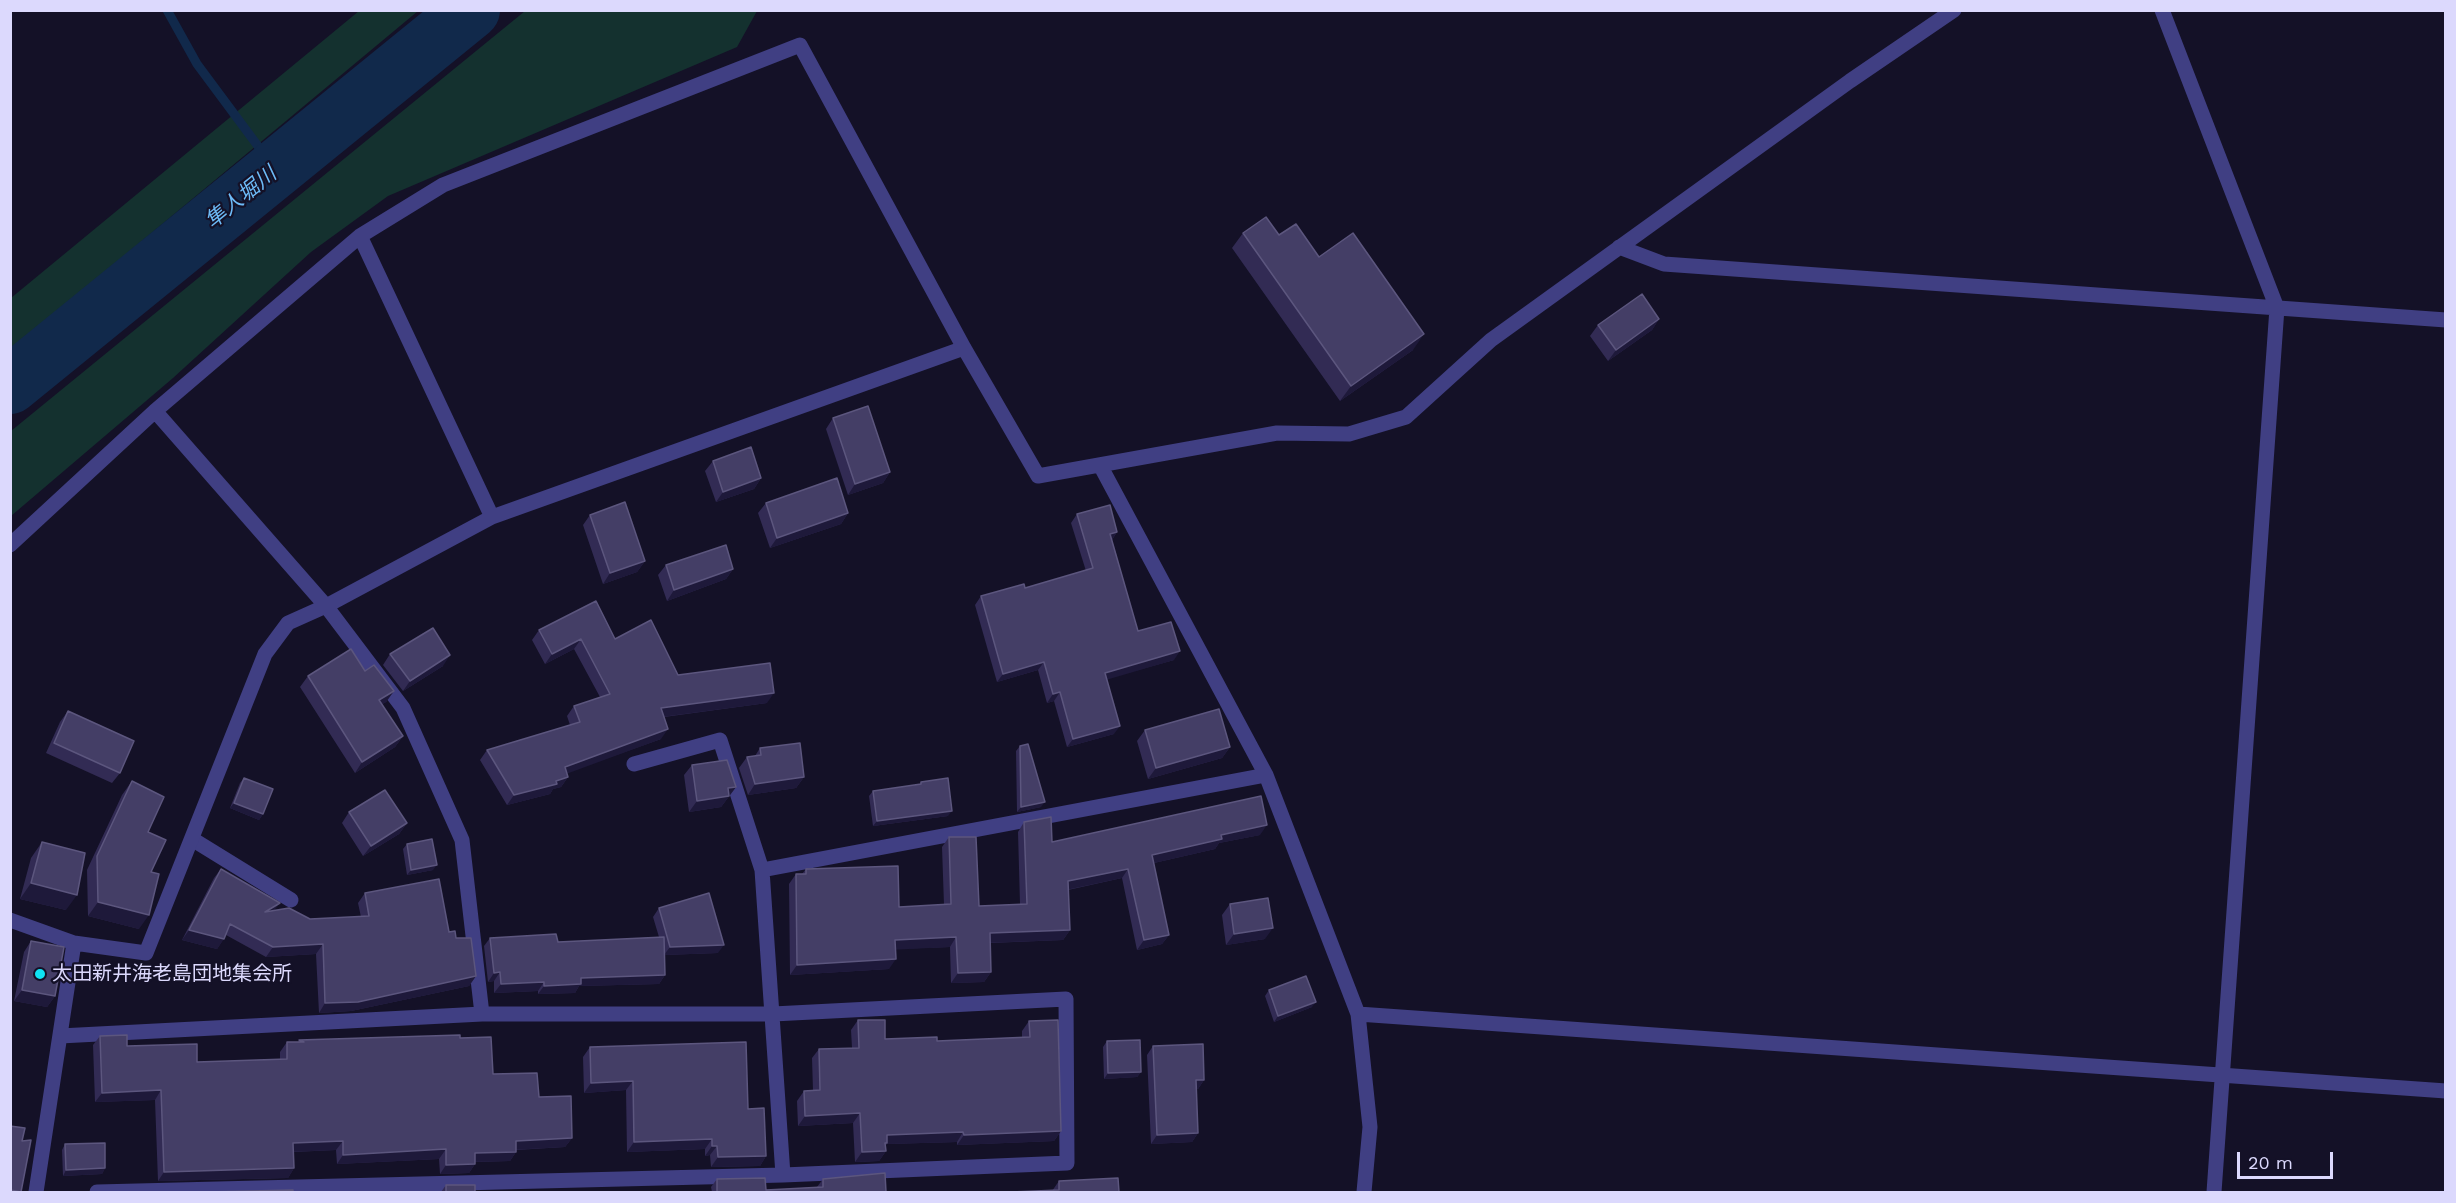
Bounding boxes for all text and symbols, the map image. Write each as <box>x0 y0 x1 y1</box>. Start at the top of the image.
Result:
water label: 隼人堀川 <box>200 162 282 234</box>
place label: 太田新井海老島団地集会所 <box>52 962 292 986</box>
marker: 太田新井海老島団地集会所 <box>33 967 47 981</box>
scale bar <box>2240 1140 2336 1178</box>
text: 20 m <box>2248 1152 2293 1173</box>

